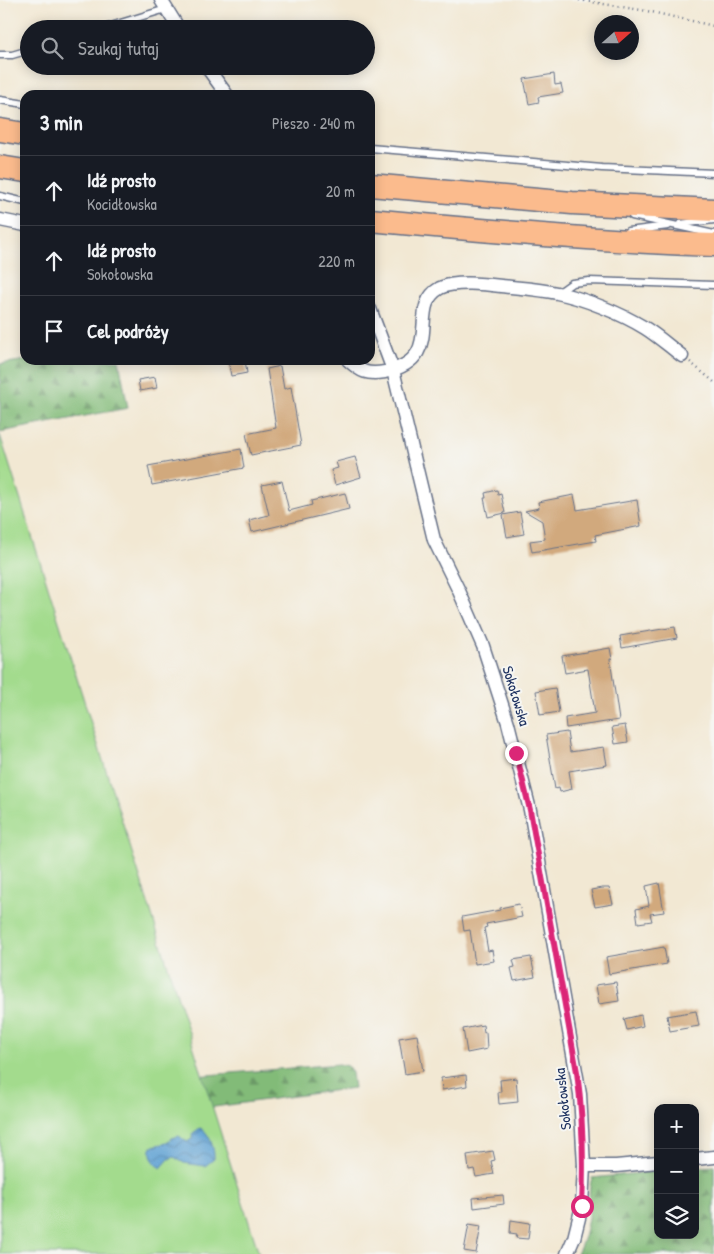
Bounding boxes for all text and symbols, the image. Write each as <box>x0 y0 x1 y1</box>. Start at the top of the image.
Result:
north arrow <box>594 15 639 60</box>
search box <box>20 20 375 75</box>
icon: search <box>38 34 66 62</box>
text: Szukaj tutaj <box>78 35 159 61</box>
text: 3 min <box>40 108 83 137</box>
text: Pieszo · 240 m <box>272 112 355 134</box>
text: Idź prosto <box>87 167 156 193</box>
icon: ahead <box>40 177 68 205</box>
text: 20 m <box>326 180 355 202</box>
text: Kocidłowska <box>87 193 157 215</box>
text: Idź prosto <box>87 237 156 263</box>
icon: ahead <box>40 247 68 275</box>
text: 220 m <box>318 250 355 272</box>
text: Sokołowska <box>87 263 153 285</box>
icon: arrive <box>40 317 68 345</box>
text: Cel podróży <box>87 318 169 344</box>
street label: Sokołowska <box>497 663 536 729</box>
route end <box>505 742 528 765</box>
street label: Sokołowska <box>549 1067 576 1131</box>
map controls <box>654 1104 699 1239</box>
button: + <box>654 1104 699 1149</box>
button: − <box>654 1149 699 1194</box>
button: layers <box>654 1194 699 1239</box>
route start <box>571 1195 594 1218</box>

